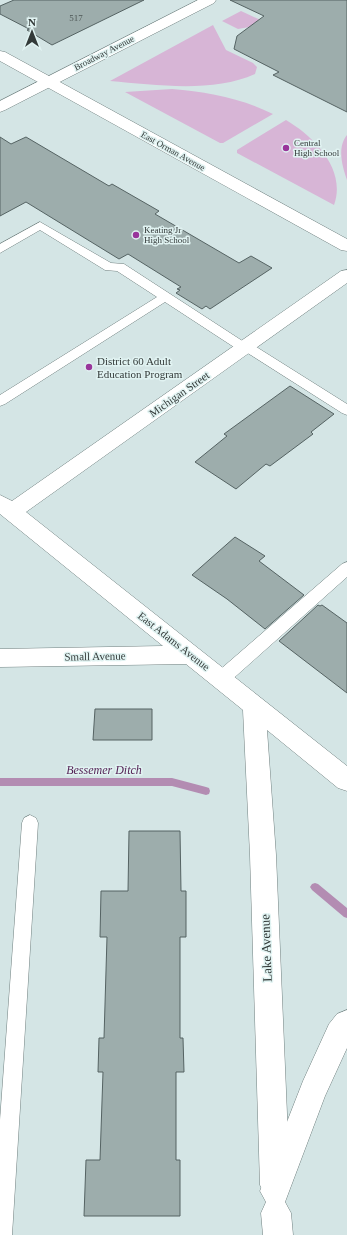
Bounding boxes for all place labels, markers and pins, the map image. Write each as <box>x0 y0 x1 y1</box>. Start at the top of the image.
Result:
place label: Central High School <box>294 138 340 158</box>
marker: Central High School <box>281 143 291 153</box>
place label: Keating Jr High School <box>144 225 190 245</box>
marker: Keating Jr High School <box>131 230 141 240</box>
place label: District 60 Adult Education Program <box>97 355 183 380</box>
marker: District 60 Adult Education Program <box>84 362 94 372</box>

